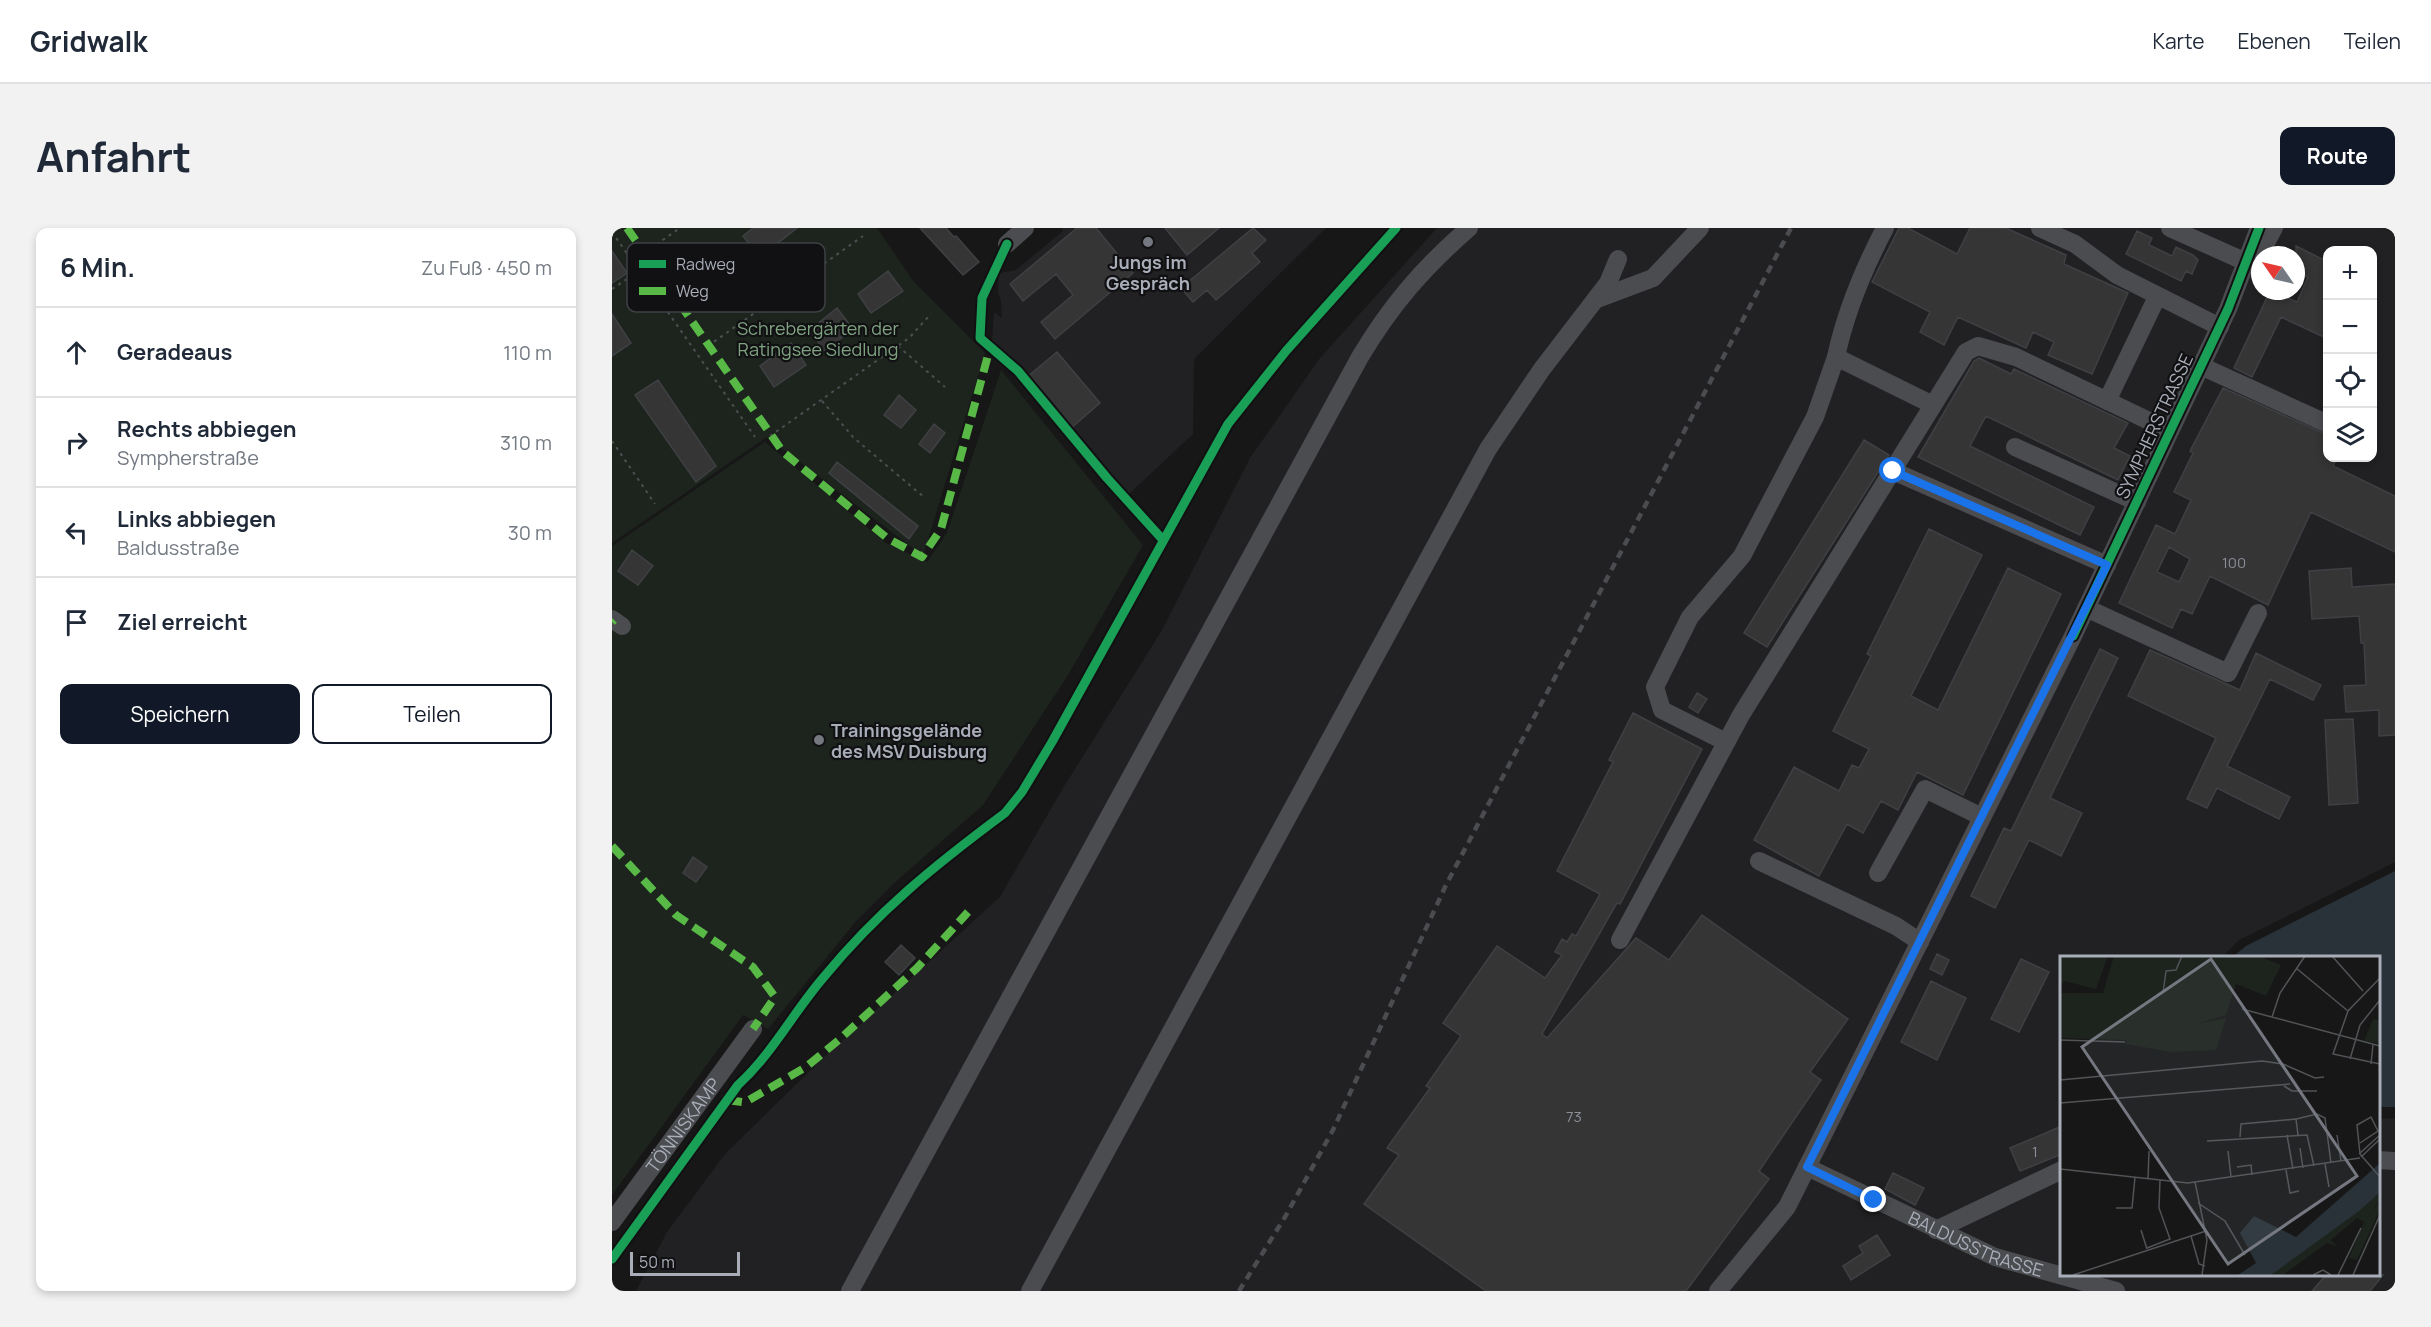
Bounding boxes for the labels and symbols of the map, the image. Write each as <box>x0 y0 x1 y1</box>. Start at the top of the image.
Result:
marker: Jungs im Gespräch <box>1141 235 1155 249</box>
legend <box>627 243 825 312</box>
north arrow <box>2251 246 2305 300</box>
place label: Jungs im Gespräch <box>1106 250 1190 295</box>
text: Radweg <box>676 253 735 275</box>
text: Weg <box>676 280 709 302</box>
park label: Schrebergärten der Ratingsee Siedlung <box>737 316 900 361</box>
street label: SYMPHERSTRASSE <box>2110 350 2198 502</box>
route start <box>1879 457 1905 483</box>
house number: 100 <box>2222 552 2246 573</box>
place label: Trainingsgelände des MSV Duisburg <box>831 718 987 763</box>
marker: Trainingsgelände des MSV Duisburg <box>812 733 826 747</box>
inset map <box>2060 956 2380 1276</box>
street label: TÖNNISKAMP <box>640 1073 726 1177</box>
house number: 73 <box>1566 1106 1582 1127</box>
house number: 1 <box>2032 1141 2038 1162</box>
route end <box>1860 1186 1886 1212</box>
street label: BALDUSSTRASSE <box>1905 1205 2046 1282</box>
scale bar <box>630 1249 740 1276</box>

